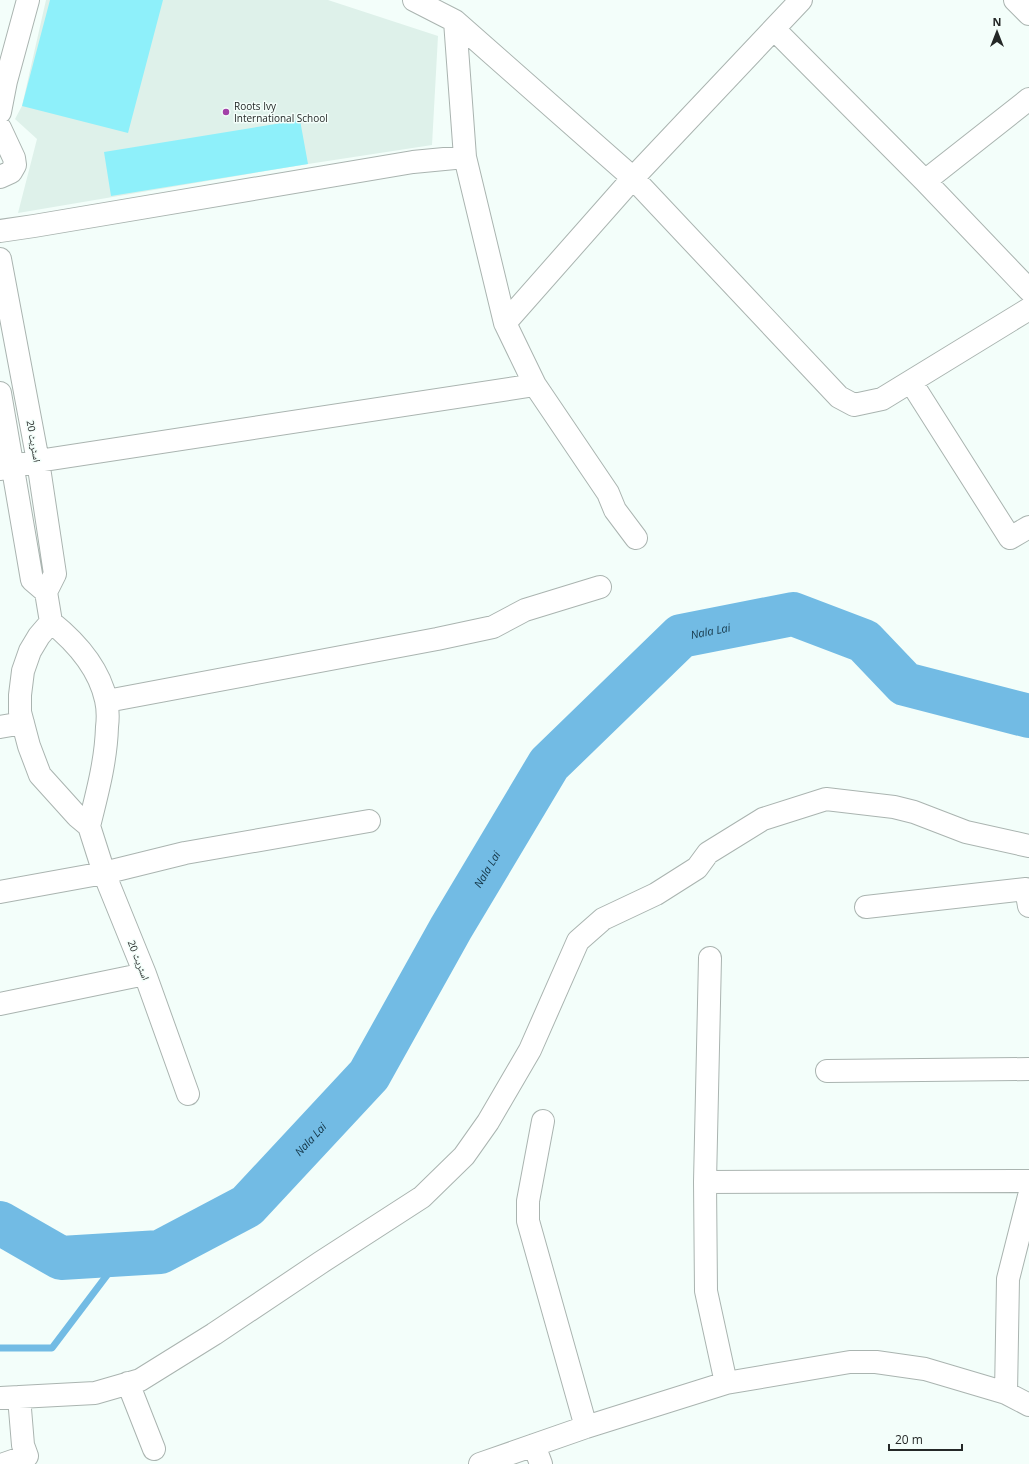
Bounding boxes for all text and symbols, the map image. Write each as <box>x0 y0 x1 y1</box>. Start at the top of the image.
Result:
north arrow <box>977 12 1017 52</box>
text: N <box>993 14 1001 29</box>
place label: Roots Ivy International School <box>234 99 328 125</box>
marker: Roots Ivy International School <box>221 107 231 117</box>
street label: اسٹریٹ 20 <box>23 419 45 463</box>
water label: Nala Lai <box>689 619 732 641</box>
water label: Nala Lai <box>470 848 503 890</box>
street label: اسٹریٹ 20 <box>125 938 153 982</box>
water label: Nala Lai <box>291 1119 329 1158</box>
scale bar <box>889 1426 962 1452</box>
text: 20 m <box>895 1431 923 1448</box>

